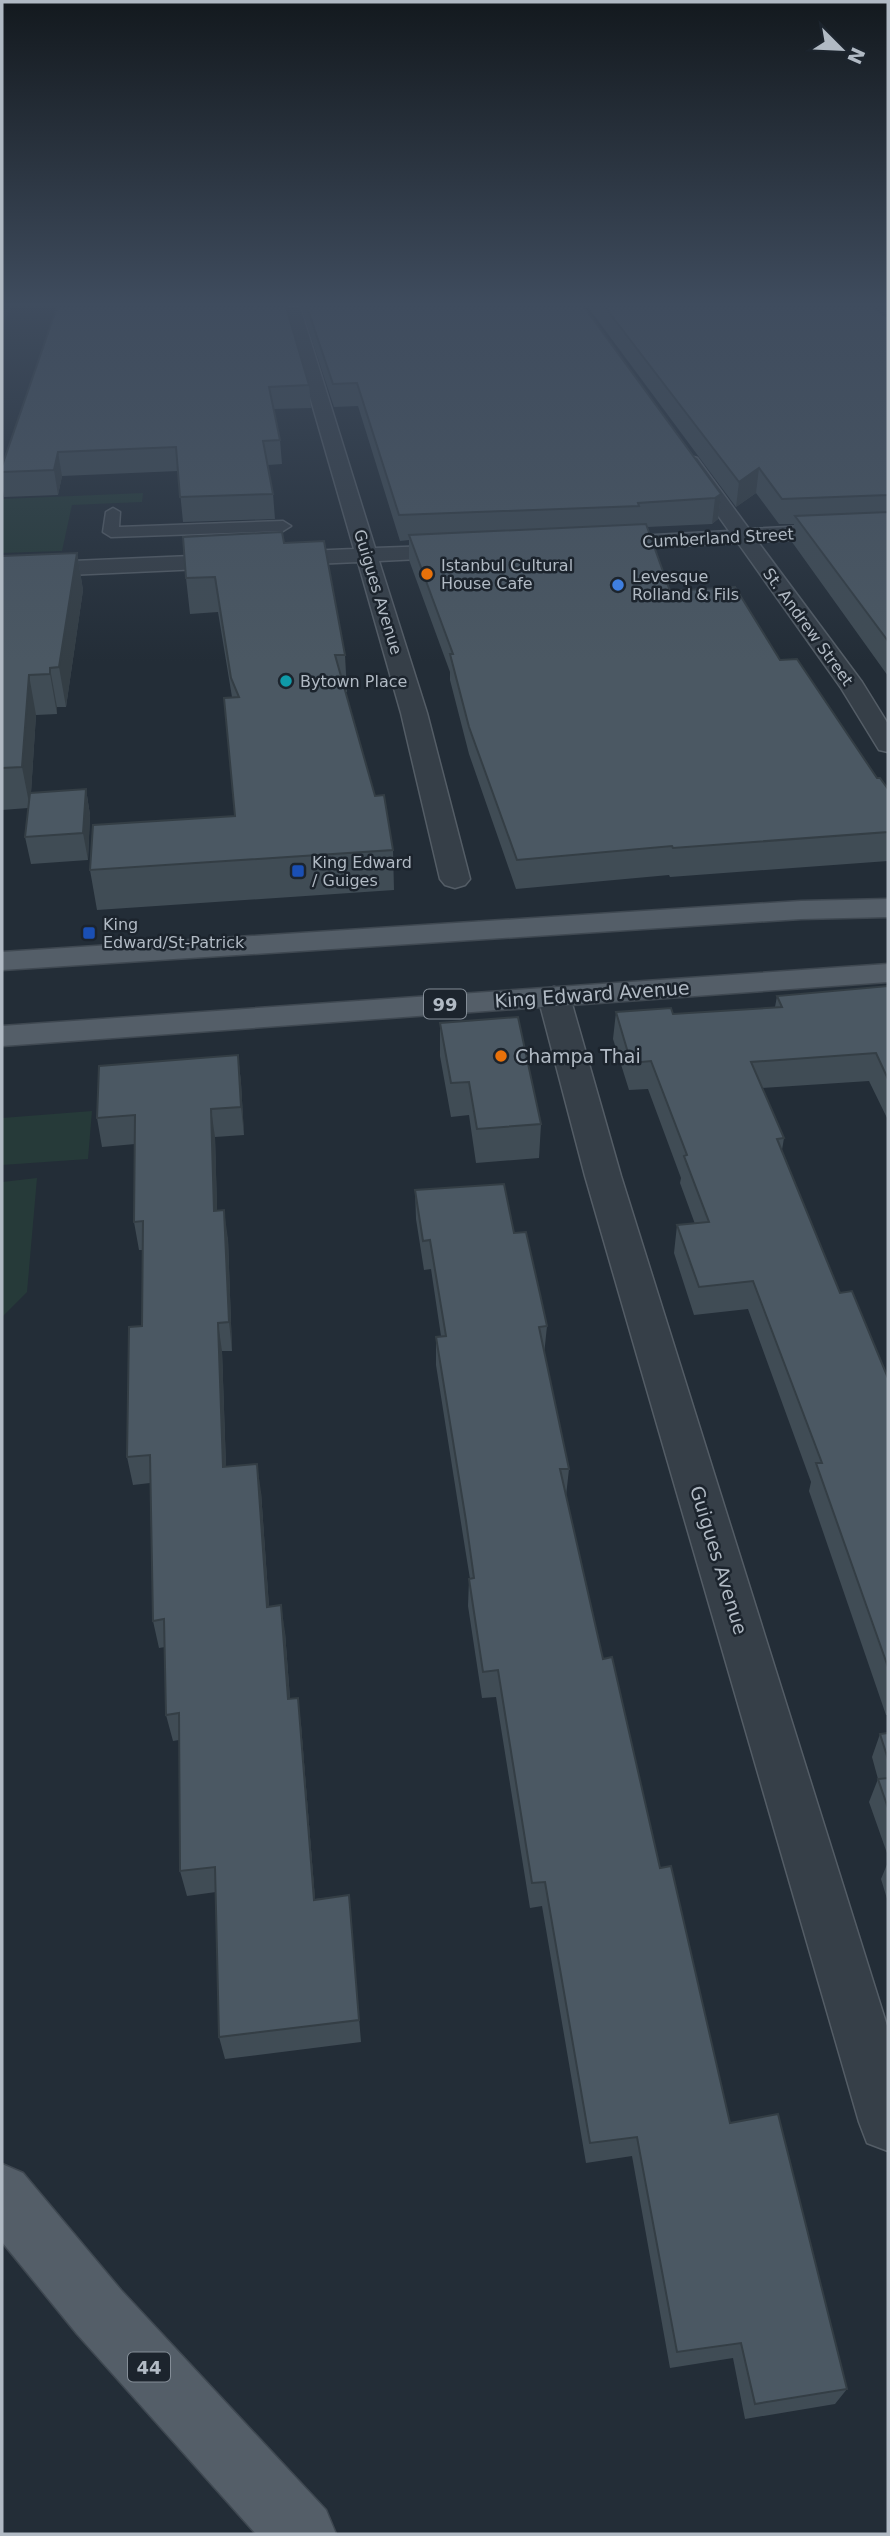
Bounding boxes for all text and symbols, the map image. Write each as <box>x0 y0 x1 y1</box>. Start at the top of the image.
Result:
north arrow <box>806 14 876 84</box>
text: N <box>843 44 870 68</box>
street label: Cumberland Street <box>642 525 794 551</box>
street label: Guigues Avenue <box>350 527 406 657</box>
place label: Istanbul Cultural House Cafe <box>441 556 573 593</box>
street label: St. Andrew Street <box>759 565 857 689</box>
marker: Istanbul Cultural House Cafe <box>419 566 435 582</box>
place label: Levesque Rolland & Fils <box>632 567 739 604</box>
marker: Levesque Rolland & Fils <box>610 577 626 593</box>
place label: Bytown Place <box>300 672 407 691</box>
marker: Bytown Place <box>278 673 294 689</box>
place label: King Edward / Guiges <box>312 853 412 890</box>
marker: King Edward / Guiges <box>290 863 306 879</box>
place label: King Edward/St-Patrick <box>103 915 245 952</box>
marker: King Edward/St-Patrick <box>81 925 97 941</box>
street label: King Edward Avenue <box>494 976 690 1012</box>
road number: 99 <box>424 989 466 1018</box>
place label: Champa Thai <box>515 1045 641 1067</box>
marker: Champa Thai <box>493 1048 509 1064</box>
street label: Guigues Avenue <box>686 1483 752 1637</box>
road number: 44 <box>128 2353 170 2382</box>

